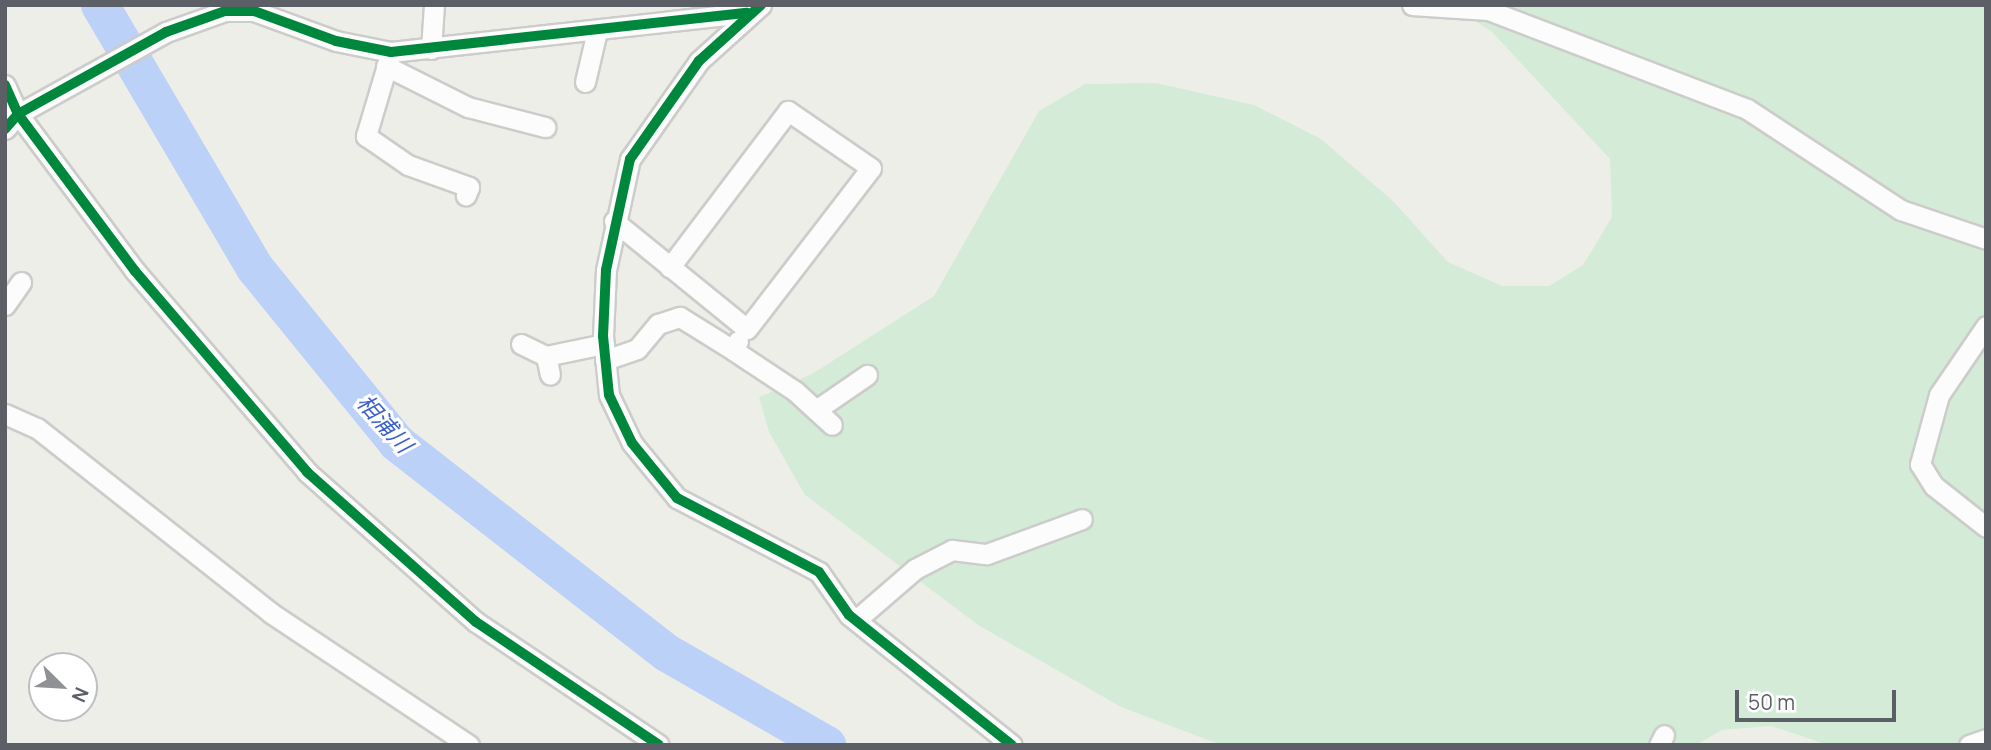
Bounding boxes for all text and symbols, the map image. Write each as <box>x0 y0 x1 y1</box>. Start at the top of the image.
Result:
water label: 相浦川 <box>352 388 418 458</box>
north arrow <box>28 652 98 722</box>
scale bar <box>1739 676 1900 720</box>
text: N <box>66 683 95 706</box>
text: 50 m <box>1748 688 1795 716</box>

